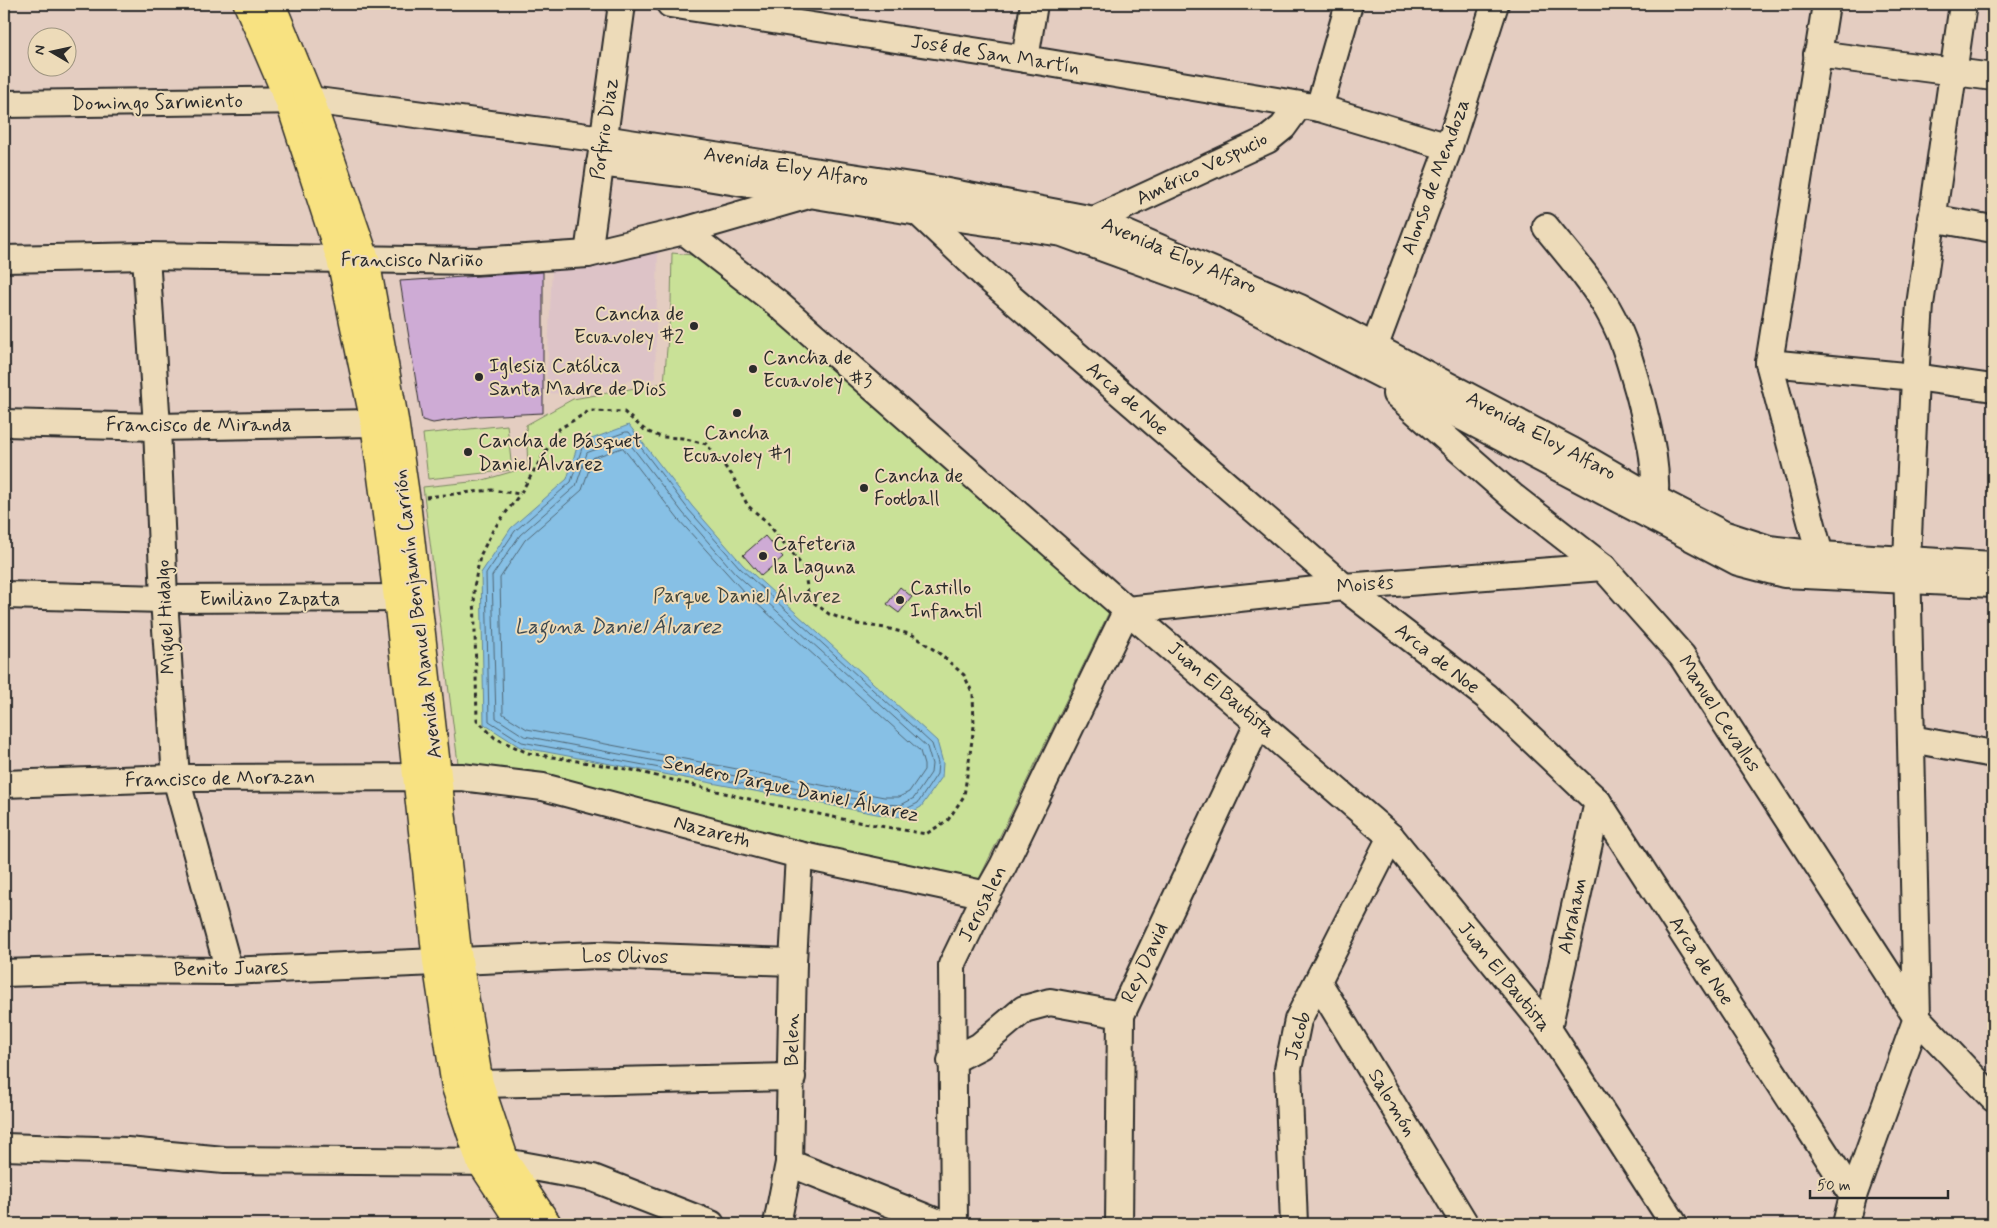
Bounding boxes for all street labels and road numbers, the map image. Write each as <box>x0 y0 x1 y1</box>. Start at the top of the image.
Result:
street label: José de San Martín <box>909 28 1081 82</box>
street label: Porfirio Diaz <box>585 76 626 182</box>
street label: Domingo Sarmiento <box>71 88 243 118</box>
street label: Alonso de Mendoza <box>1395 95 1477 259</box>
street label: Américo Vespucio <box>1132 125 1272 213</box>
street label: Avenida Eloy Alfaro <box>702 141 870 193</box>
street label: Avenida Eloy Alfaro <box>1097 211 1261 301</box>
street label: Francisco Nariño <box>341 247 483 274</box>
street label: Arca de Noe <box>1080 356 1174 442</box>
street label: Avenida Eloy Alfaro <box>1461 385 1621 487</box>
street label: Francisco de Miranda <box>106 412 292 439</box>
street label: Avenida Manuel Benjamín Carrión <box>387 468 449 760</box>
street label: Miguel Hidalgo <box>150 559 184 675</box>
street label: Moisés <box>1335 569 1395 601</box>
street label: Emiliano Zapata <box>200 586 340 613</box>
street label: Arca de Noe <box>1389 617 1485 701</box>
street label: Juan El Bautista <box>1161 636 1281 744</box>
street label: Manuel Cevallos <box>1671 650 1767 778</box>
street label: Sendero Parque Daniel Álvarez <box>660 749 922 829</box>
street label: Francisco de Morazan <box>125 764 315 794</box>
street label: Nazareth <box>671 809 753 855</box>
street label: Jerusalen <box>952 861 1014 947</box>
street label: Abraham <box>1552 875 1594 957</box>
street label: Arca de Noe <box>1662 911 1740 1011</box>
street label: Juan El Bautista <box>1451 916 1557 1038</box>
street label: Rey David <box>1115 919 1175 1007</box>
street label: Los Olivos <box>581 943 669 971</box>
street label: Benito Juares <box>173 954 289 983</box>
street label: Jacob <box>1278 1008 1318 1064</box>
street label: Belen <box>779 1013 806 1066</box>
street label: Salomón <box>1361 1064 1423 1142</box>

